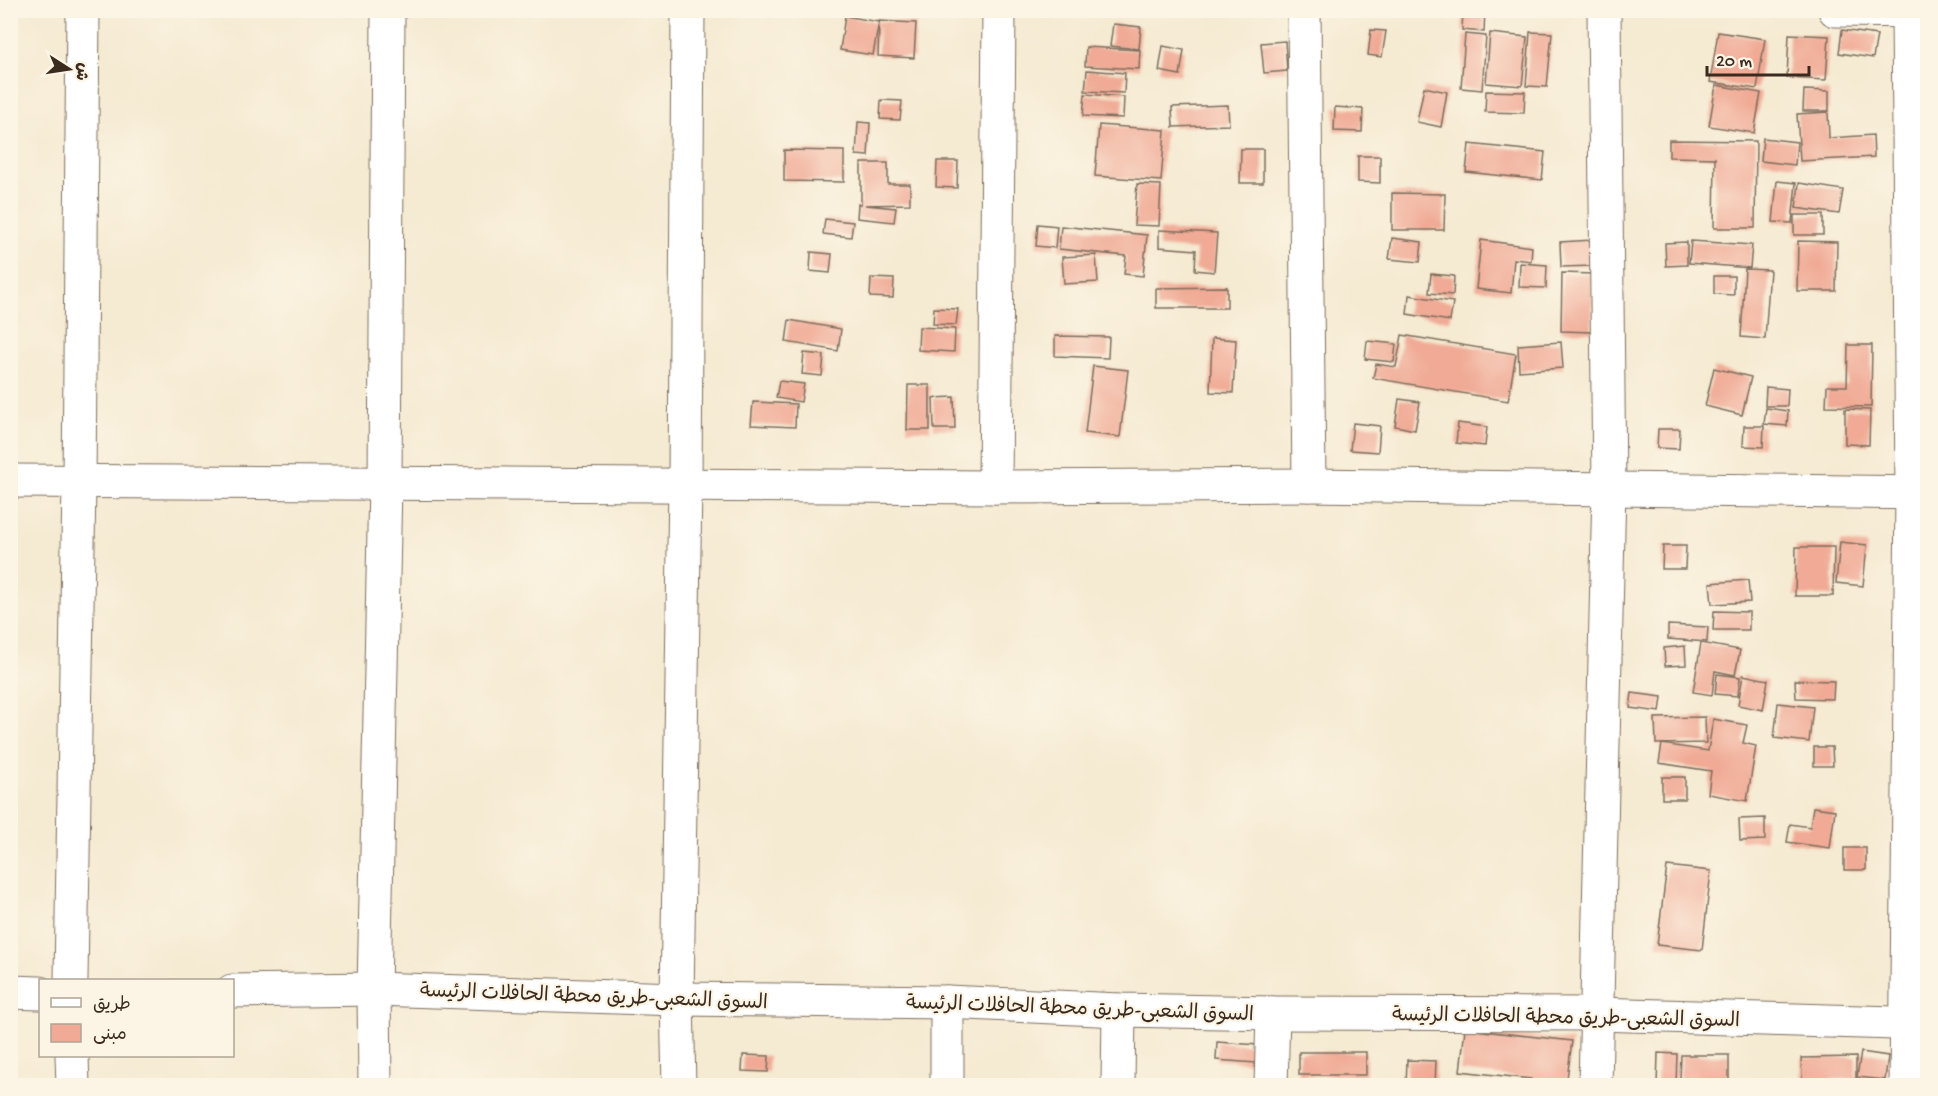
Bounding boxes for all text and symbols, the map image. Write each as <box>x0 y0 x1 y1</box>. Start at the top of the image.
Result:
north arrow <box>39 39 99 99</box>
scale bar <box>1707 39 1809 77</box>
text: 20 m <box>1716 52 1752 73</box>
text: ش <box>69 61 91 82</box>
legend <box>39 979 234 1057</box>
street label: السوق الشعبى-طريق محطة الحافلات الرئيسة <box>420 980 768 1016</box>
street label: السوق الشعبى-طريق محطة الحافلات الرئيسة <box>906 992 1254 1028</box>
text: طريق <box>93 995 131 1016</box>
street label: السوق الشعبى-طريق محطة الحافلات الرئيسة <box>1392 1004 1740 1034</box>
text: مبنى <box>93 1025 127 1046</box>

